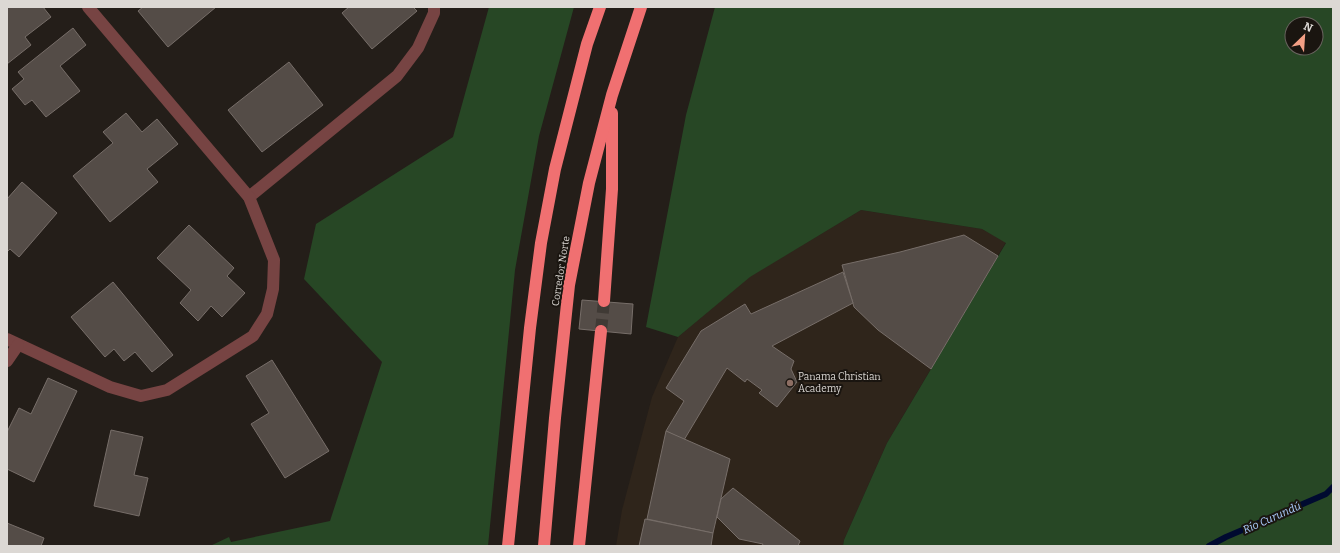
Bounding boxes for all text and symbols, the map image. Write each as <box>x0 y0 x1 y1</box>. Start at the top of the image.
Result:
north arrow <box>1284 16 1324 56</box>
text: N <box>1301 20 1315 35</box>
street label: Corredor Norte <box>550 235 572 307</box>
place label: Panama Christian Academy <box>798 371 881 395</box>
marker: Panama Christian Academy <box>785 378 795 388</box>
water label: Río Curundú <box>1241 499 1303 537</box>

